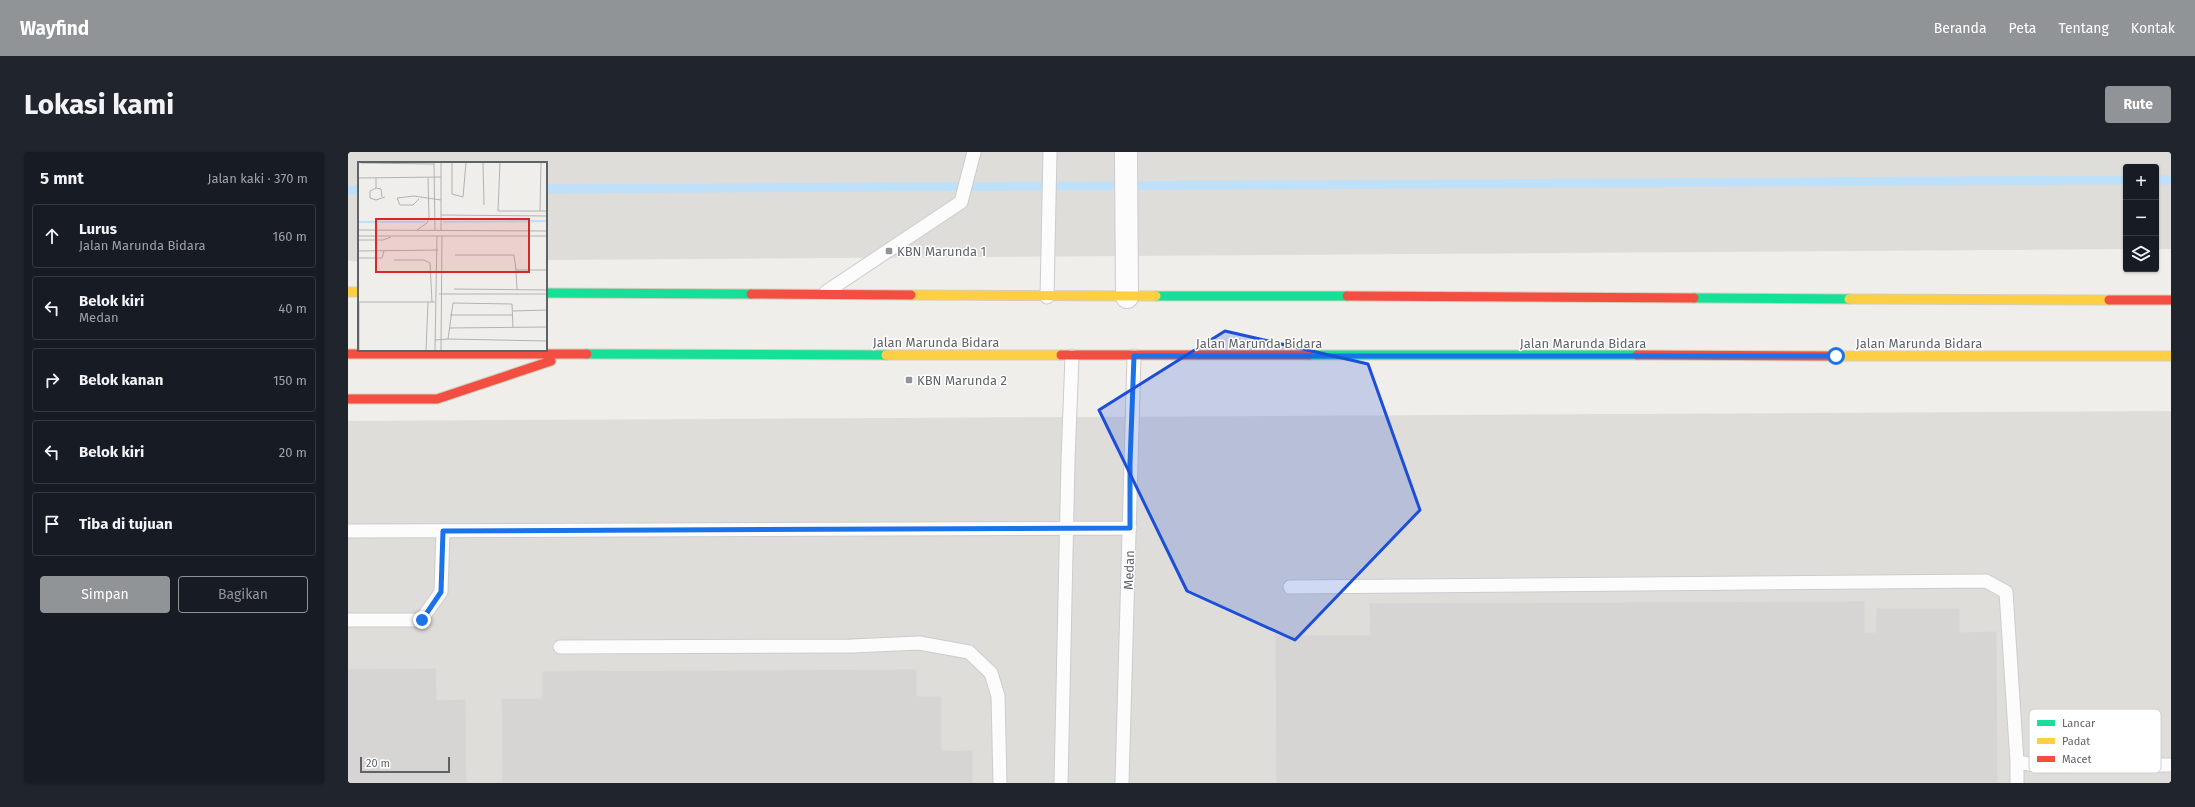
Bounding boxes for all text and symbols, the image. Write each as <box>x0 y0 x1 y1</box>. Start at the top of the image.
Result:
text: Wayfind <box>20 17 89 40</box>
text: Beranda <box>1934 20 1987 37</box>
text: Peta <box>2009 20 2036 37</box>
text: Tentang <box>2058 20 2109 37</box>
text: Kontak <box>2131 20 2175 37</box>
button: Rute <box>2105 86 2171 123</box>
text: Lokasi kami <box>24 88 174 121</box>
inset map <box>358 162 547 351</box>
map controls <box>2123 164 2159 272</box>
button: + <box>2123 164 2159 200</box>
text: 5 mnt <box>40 168 84 189</box>
text: Jalan kaki · 370 m <box>207 171 308 186</box>
button: − <box>2123 200 2159 236</box>
text: Lurus <box>79 220 117 238</box>
icon: ahead <box>41 225 63 247</box>
text: 160 m <box>273 229 307 244</box>
button: layers <box>2123 236 2159 272</box>
text: Jalan Marunda Bidara <box>79 238 206 253</box>
place label: KBN Marunda 1 <box>897 244 986 259</box>
marker: KBN Marunda 1 <box>884 246 894 256</box>
text: Belok kiri <box>79 292 144 310</box>
icon: left <box>41 297 63 319</box>
text: 40 m <box>278 301 307 316</box>
text: Medan <box>79 310 119 325</box>
street label: Jalan Marunda Bidara <box>873 335 999 350</box>
street label: Jalan Marunda Bidara <box>1196 336 1322 351</box>
street label: Jalan Marunda Bidara <box>1520 336 1646 351</box>
street label: Jalan Marunda Bidara <box>1856 336 1982 351</box>
route start <box>1827 347 1845 365</box>
icon: right <box>41 369 63 391</box>
text: Belok kanan <box>79 371 163 389</box>
text: 150 m <box>273 373 307 388</box>
place label: KBN Marunda 2 <box>917 373 1007 388</box>
marker: KBN Marunda 2 <box>904 375 914 385</box>
icon: left <box>41 441 63 463</box>
text: Belok kiri <box>79 443 144 461</box>
text: 20 m <box>279 445 307 460</box>
icon: arrive <box>41 513 63 535</box>
text: Tiba di tujuan <box>79 515 173 533</box>
street label: Medan <box>1121 550 1137 590</box>
button: Simpan <box>40 576 170 613</box>
button: Bagikan <box>178 576 308 613</box>
route end <box>413 611 431 629</box>
legend <box>2029 709 2161 773</box>
text: Lancar <box>2062 717 2096 730</box>
text: Padat <box>2062 735 2090 748</box>
text: Macet <box>2062 753 2092 766</box>
scale bar <box>360 755 450 774</box>
text: 20 m <box>366 757 390 770</box>

